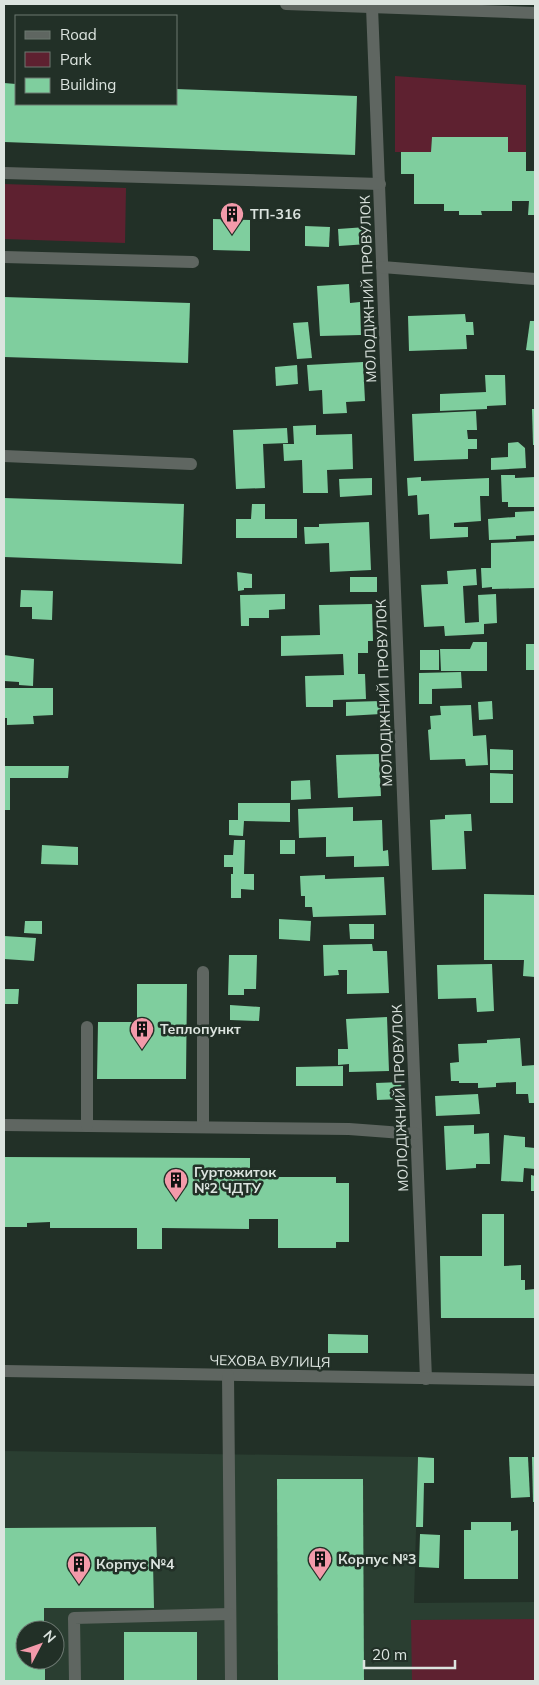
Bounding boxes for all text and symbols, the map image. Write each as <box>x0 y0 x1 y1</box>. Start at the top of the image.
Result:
legend <box>15 15 178 105</box>
text: Road <box>60 25 97 44</box>
text: Park <box>60 50 92 69</box>
text: Building <box>60 75 116 94</box>
street label: МОЛОДІЖНИЙ ПРОВУЛОК <box>356 194 380 383</box>
building icon: ТП-316 <box>219 201 245 235</box>
place label: ТП-316 <box>250 205 301 223</box>
street label: МОЛОДІЖНИЙ ПРОВУЛОК <box>372 598 396 787</box>
street label: МОЛОДІЖНИЙ ПРОВУЛОК <box>388 1003 412 1192</box>
building icon: Теплопункт <box>129 1016 155 1050</box>
place label: Теплопункт <box>160 1020 241 1038</box>
place label: Гуртожиток №2 ЧДТУ <box>194 1163 277 1197</box>
building icon: Гуртожиток №2 ЧДТУ <box>163 1167 189 1201</box>
street label: ЧЕХОВА ВУЛИЦЯ <box>209 1351 331 1371</box>
building icon: Корпус №3 <box>307 1546 333 1580</box>
place label: Корпус №3 <box>338 1550 416 1568</box>
building icon: Корпус №4 <box>66 1551 92 1585</box>
place label: Корпус №4 <box>96 1555 175 1573</box>
north arrow <box>15 1620 65 1670</box>
text: N <box>40 1627 60 1646</box>
scale bar <box>364 1638 455 1670</box>
text: 20 m <box>372 1645 407 1664</box>

